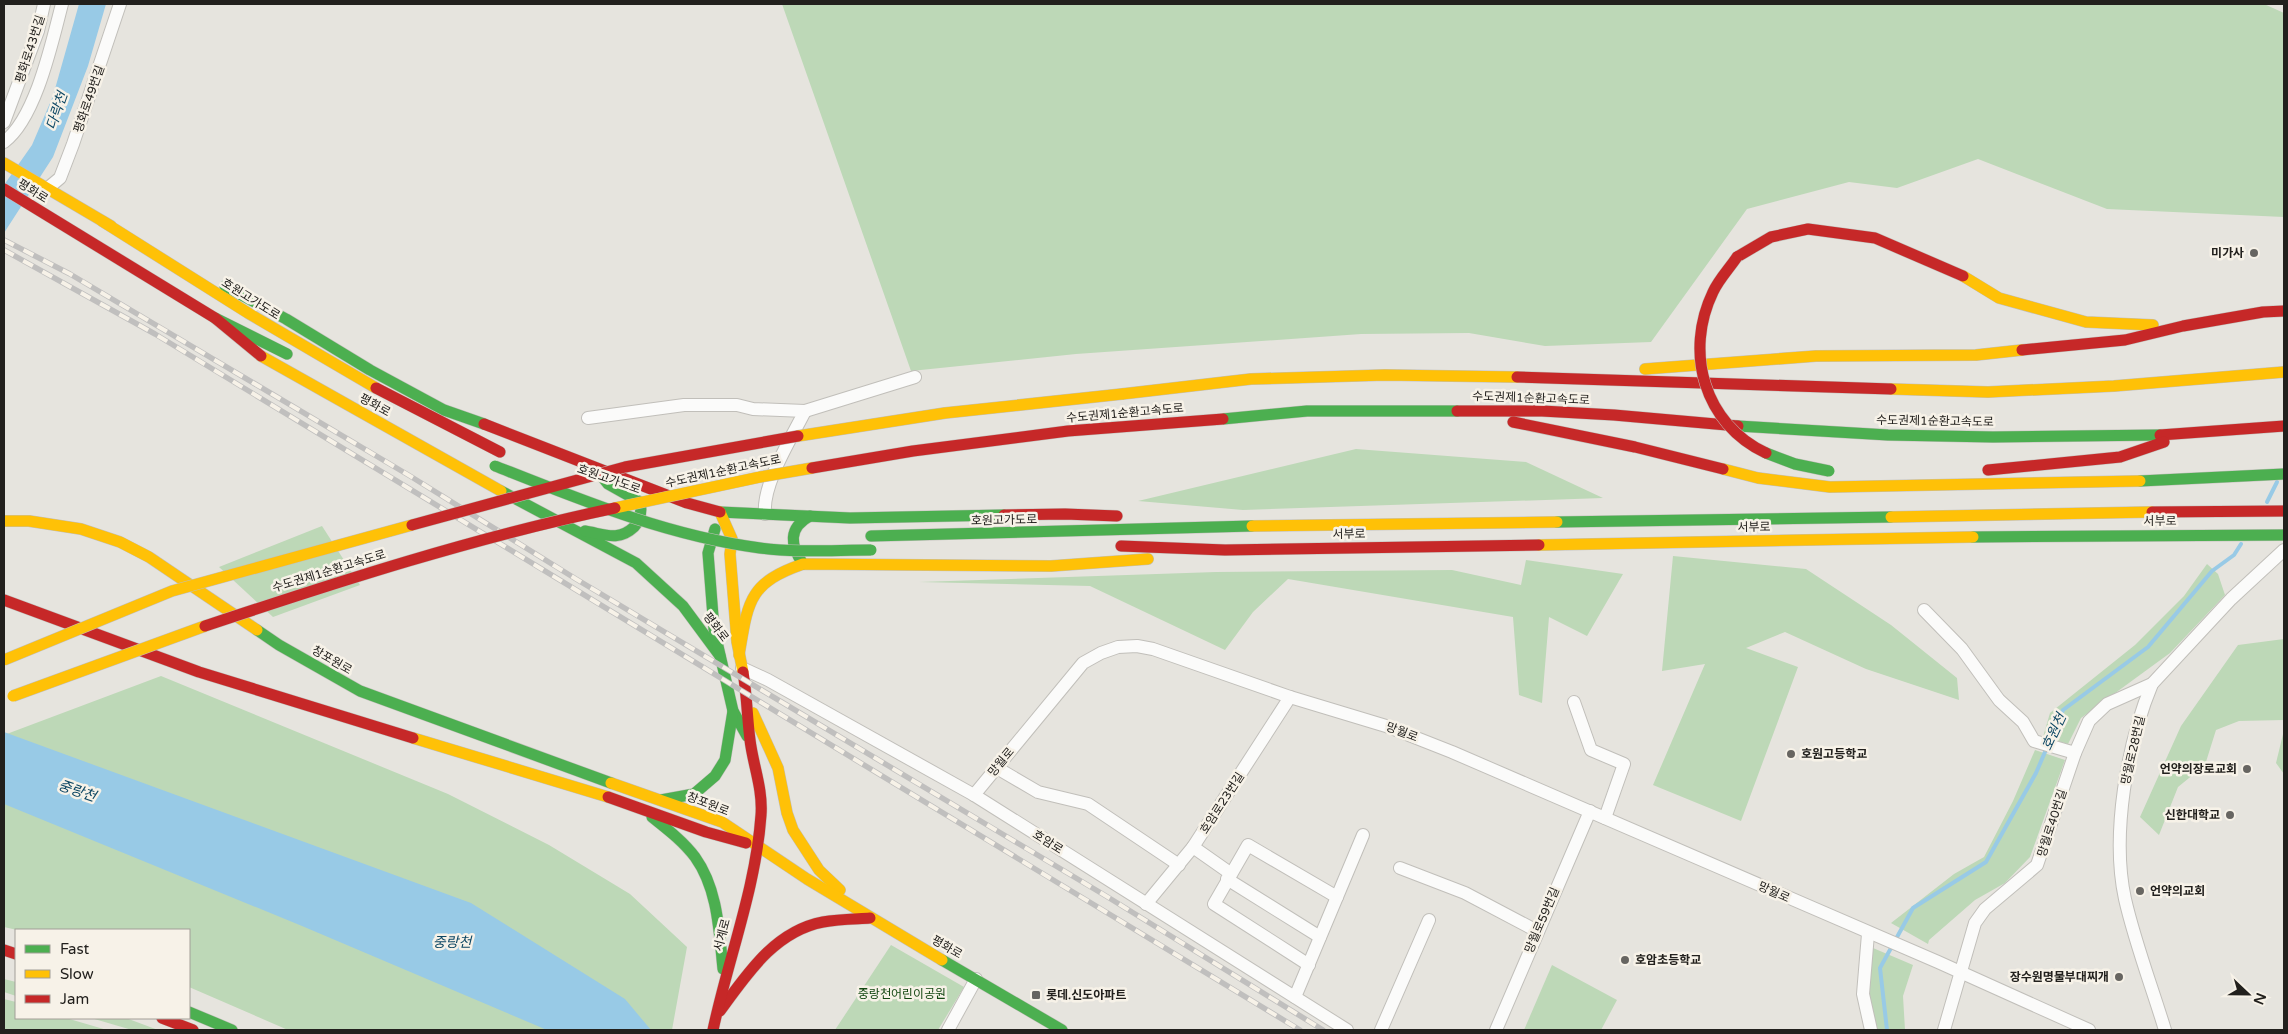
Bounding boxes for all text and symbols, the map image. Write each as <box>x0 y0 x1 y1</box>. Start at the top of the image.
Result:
street label: 평화로43번길 <box>12 13 48 85</box>
street label: 평화로49번길 <box>71 63 107 135</box>
water label: 다락천 <box>43 89 72 132</box>
street label: 평화로 <box>15 176 51 206</box>
place label: 미가사 <box>2211 246 2244 260</box>
marker: 미가사 <box>2248 247 2260 259</box>
street label: 호원고가도로 <box>219 276 283 322</box>
street label: 수도권제1순환고속도로 <box>1472 389 1590 407</box>
street label: 평화로 <box>357 391 393 419</box>
street label: 수도권제1순환고속도로 <box>1066 401 1184 425</box>
street label: 수도권제1순환고속도로 <box>1876 413 1994 429</box>
street label: 수도권제1순환고속도로 <box>664 452 782 490</box>
street label: 호원고가도로 <box>575 462 643 496</box>
street label: 호원고가도로 <box>971 512 1037 528</box>
street label: 서부로 <box>2143 514 2177 528</box>
street label: 서부로 <box>1737 520 1771 534</box>
street label: 서부로 <box>1332 527 1366 541</box>
street label: 수도권제1순환고속도로 <box>271 547 387 595</box>
street label: 평화로 <box>700 610 732 644</box>
street label: 창포원로 <box>309 643 355 677</box>
water label: 호원천 <box>2038 710 2070 753</box>
street label: 망월로28번길 <box>2118 714 2148 786</box>
street label: 망월로 <box>1384 720 1420 744</box>
street label: 망월로 <box>985 745 1017 779</box>
place label: 호원고등학교 <box>1801 747 1867 761</box>
marker: 호원고등학교 <box>1785 748 1797 760</box>
place label: 언약의장로교회 <box>2160 762 2237 776</box>
marker: 언약의장로교회 <box>2241 763 2253 775</box>
street label: 호암로23번길 <box>1197 770 1247 836</box>
water label: 중랑천 <box>56 777 99 806</box>
street label: 망월로40번길 <box>2034 787 2070 859</box>
street label: 창포원로 <box>685 790 731 818</box>
place label: 신한대학교 <box>2165 808 2220 822</box>
marker: 신한대학교 <box>2224 809 2236 821</box>
street label: 호암로 <box>1030 827 1066 857</box>
street label: 망월로 <box>1756 879 1792 905</box>
place label: 언약의교회 <box>2150 884 2205 898</box>
street label: 망월로59번길 <box>1522 885 1562 955</box>
marker: 언약의교회 <box>2134 885 2146 897</box>
street label: 서계로 <box>711 917 733 953</box>
legend <box>15 929 190 1019</box>
street label: 평화로 <box>929 933 965 961</box>
water label: 중랑천 <box>433 934 472 951</box>
text: Fast <box>60 940 90 958</box>
place label: 호암초등학교 <box>1635 953 1701 967</box>
marker: 호암초등학교 <box>1619 954 1631 966</box>
text: Slow <box>60 965 94 983</box>
north arrow <box>2223 969 2273 1019</box>
place label: 장수원명물부대찌개 <box>2010 970 2109 984</box>
marker: 장수원명물부대찌개 <box>2113 971 2125 983</box>
park label: 중랑천어린이공원 <box>858 987 946 1001</box>
place label: 롯데.신도아파트 <box>1046 988 1126 1002</box>
marker: 롯데.신도아파트 <box>1030 989 1042 1001</box>
text: Jam <box>60 990 89 1008</box>
text: N <box>2250 990 2270 1007</box>

